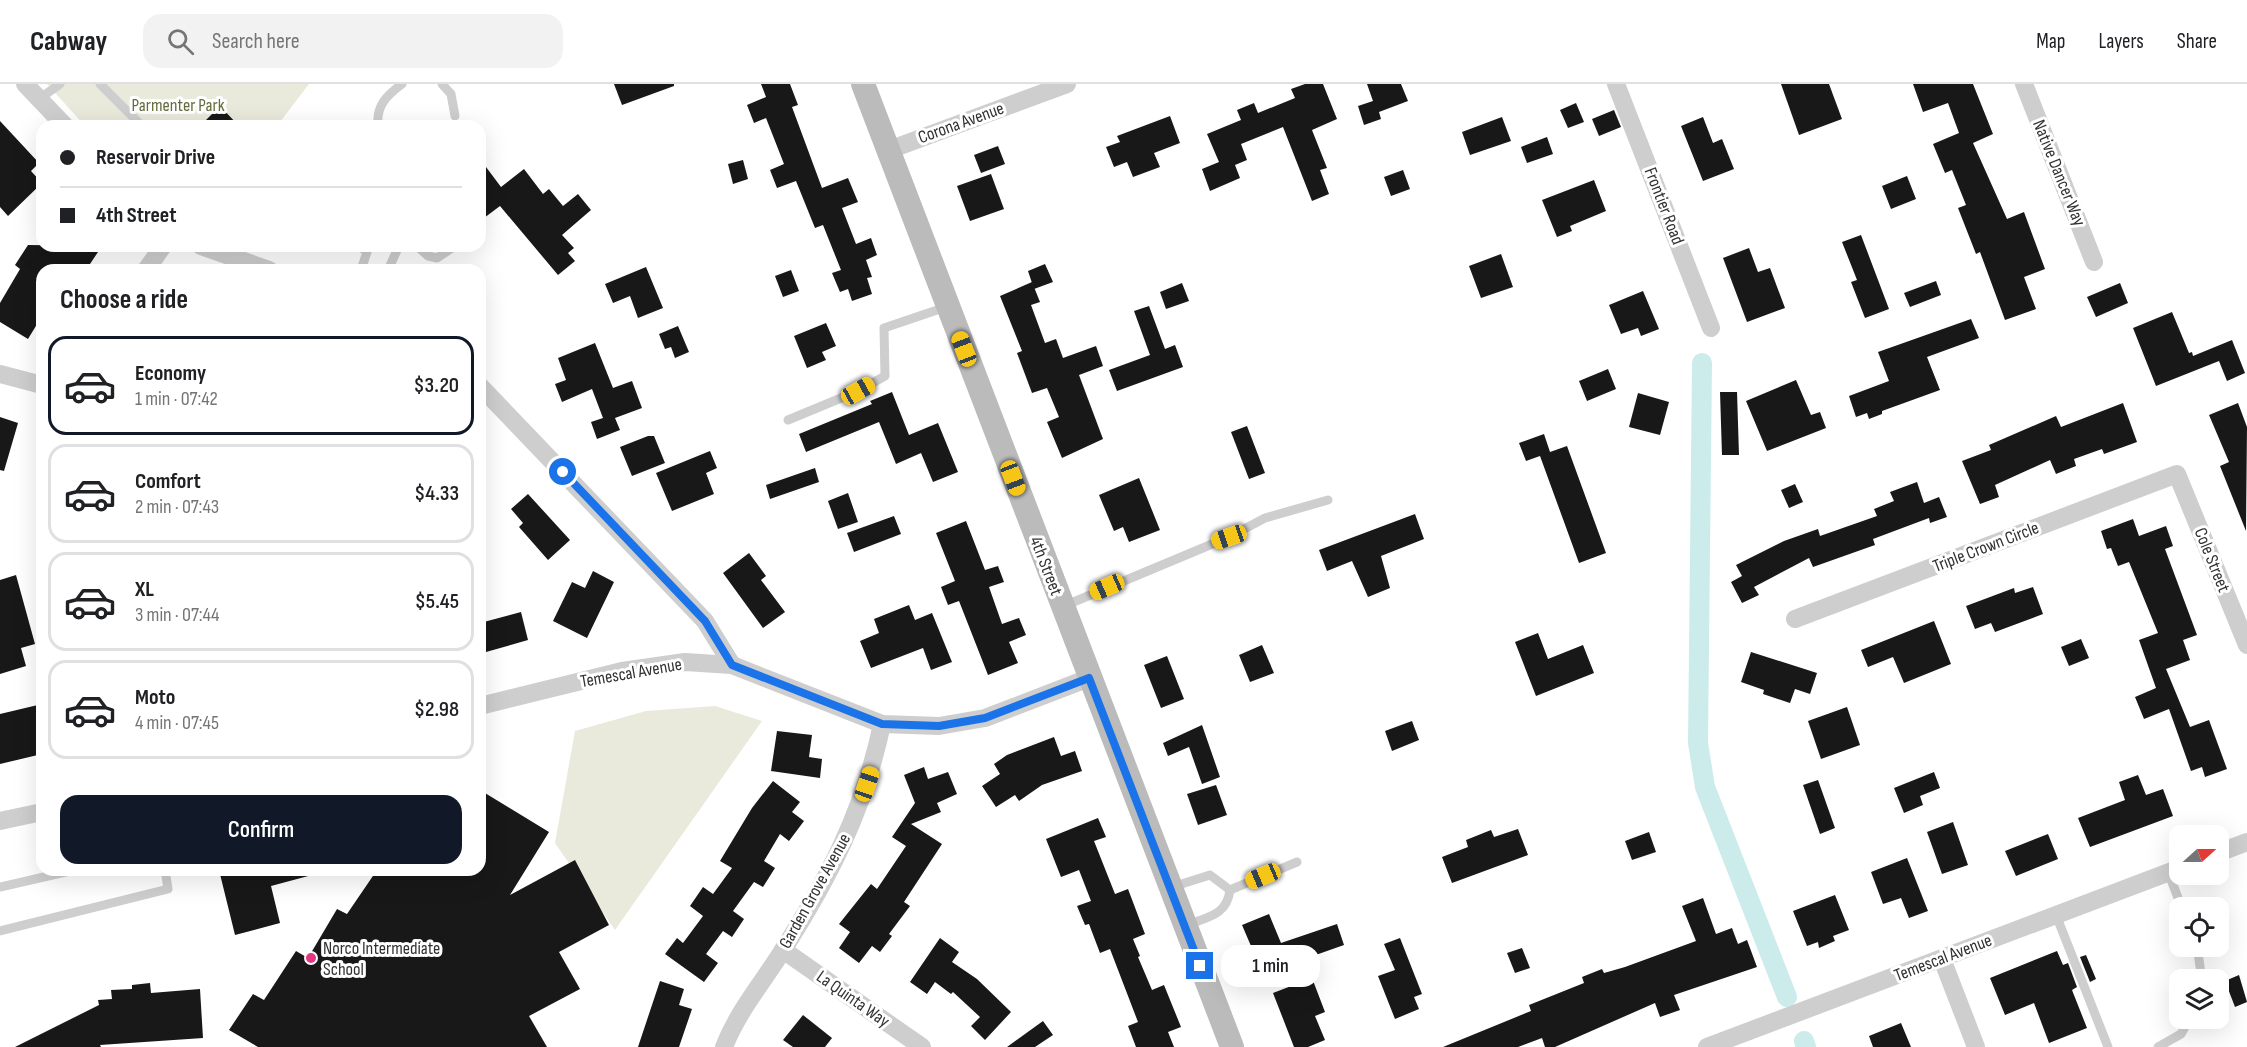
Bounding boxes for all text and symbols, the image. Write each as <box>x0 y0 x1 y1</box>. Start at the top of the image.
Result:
search box <box>143 14 563 68</box>
text: Cabway <box>30 25 107 58</box>
icon: search <box>164 25 197 58</box>
text: Search here <box>212 28 300 55</box>
text: Map <box>2036 29 2065 54</box>
text: Layers <box>2098 29 2144 54</box>
text: Share <box>2177 29 2217 54</box>
park label: Parmenter Park <box>131 95 225 116</box>
street label: Corona Avenue <box>915 98 1007 148</box>
street label: Native Dancer Way <box>2028 117 2090 229</box>
text: Reservoir Drive <box>96 144 215 171</box>
street label: Frontier Road <box>1640 164 1688 248</box>
text: 4th Street <box>96 202 177 229</box>
text: Choose a ride <box>60 284 188 316</box>
car <box>949 329 979 369</box>
icon: car <box>63 359 117 413</box>
text: Economy <box>135 360 206 387</box>
text: $3.20 <box>413 372 459 399</box>
car <box>838 374 878 408</box>
text: 1 min · 07:42 <box>135 387 218 411</box>
route start <box>549 458 576 485</box>
car <box>998 458 1028 498</box>
icon: car <box>63 467 117 521</box>
text: Comfort <box>135 468 201 495</box>
text: $4.33 <box>414 480 459 507</box>
text: 2 min · 07:43 <box>135 495 219 519</box>
street label: Triple Crown Circle <box>1930 517 2042 577</box>
car <box>1209 523 1249 551</box>
street label: Cole Street <box>2190 525 2235 596</box>
street label: 4th Street <box>1025 534 1067 599</box>
car <box>1087 571 1127 603</box>
icon: car <box>63 575 117 629</box>
text: XL <box>135 576 154 603</box>
text: $5.45 <box>415 588 459 615</box>
text: 3 min · 07:44 <box>135 603 219 627</box>
street label: Temescal Avenue <box>579 654 683 692</box>
icon: car <box>63 683 117 737</box>
text: Moto <box>135 684 175 711</box>
text: $2.98 <box>414 696 459 723</box>
text: 4 min · 07:45 <box>135 711 219 735</box>
car <box>853 764 881 804</box>
button: Confirm <box>60 795 462 864</box>
north arrow <box>2169 825 2229 885</box>
map controls <box>2169 825 2229 1029</box>
street label: Garden Grove Avenue <box>775 830 855 952</box>
car <box>1243 861 1283 891</box>
button: locate <box>2169 897 2229 957</box>
street label: Temescal Avenue <box>1891 930 1995 986</box>
place label: Norco Intermediate School <box>323 938 440 980</box>
callout: 1 min <box>1221 945 1320 987</box>
marker: Norco Intermediate School <box>304 951 318 965</box>
route end <box>1186 952 1213 979</box>
text: 1 min <box>1252 954 1289 978</box>
street label: La Quinta Way <box>812 966 894 1032</box>
button: layers <box>2169 969 2229 1029</box>

